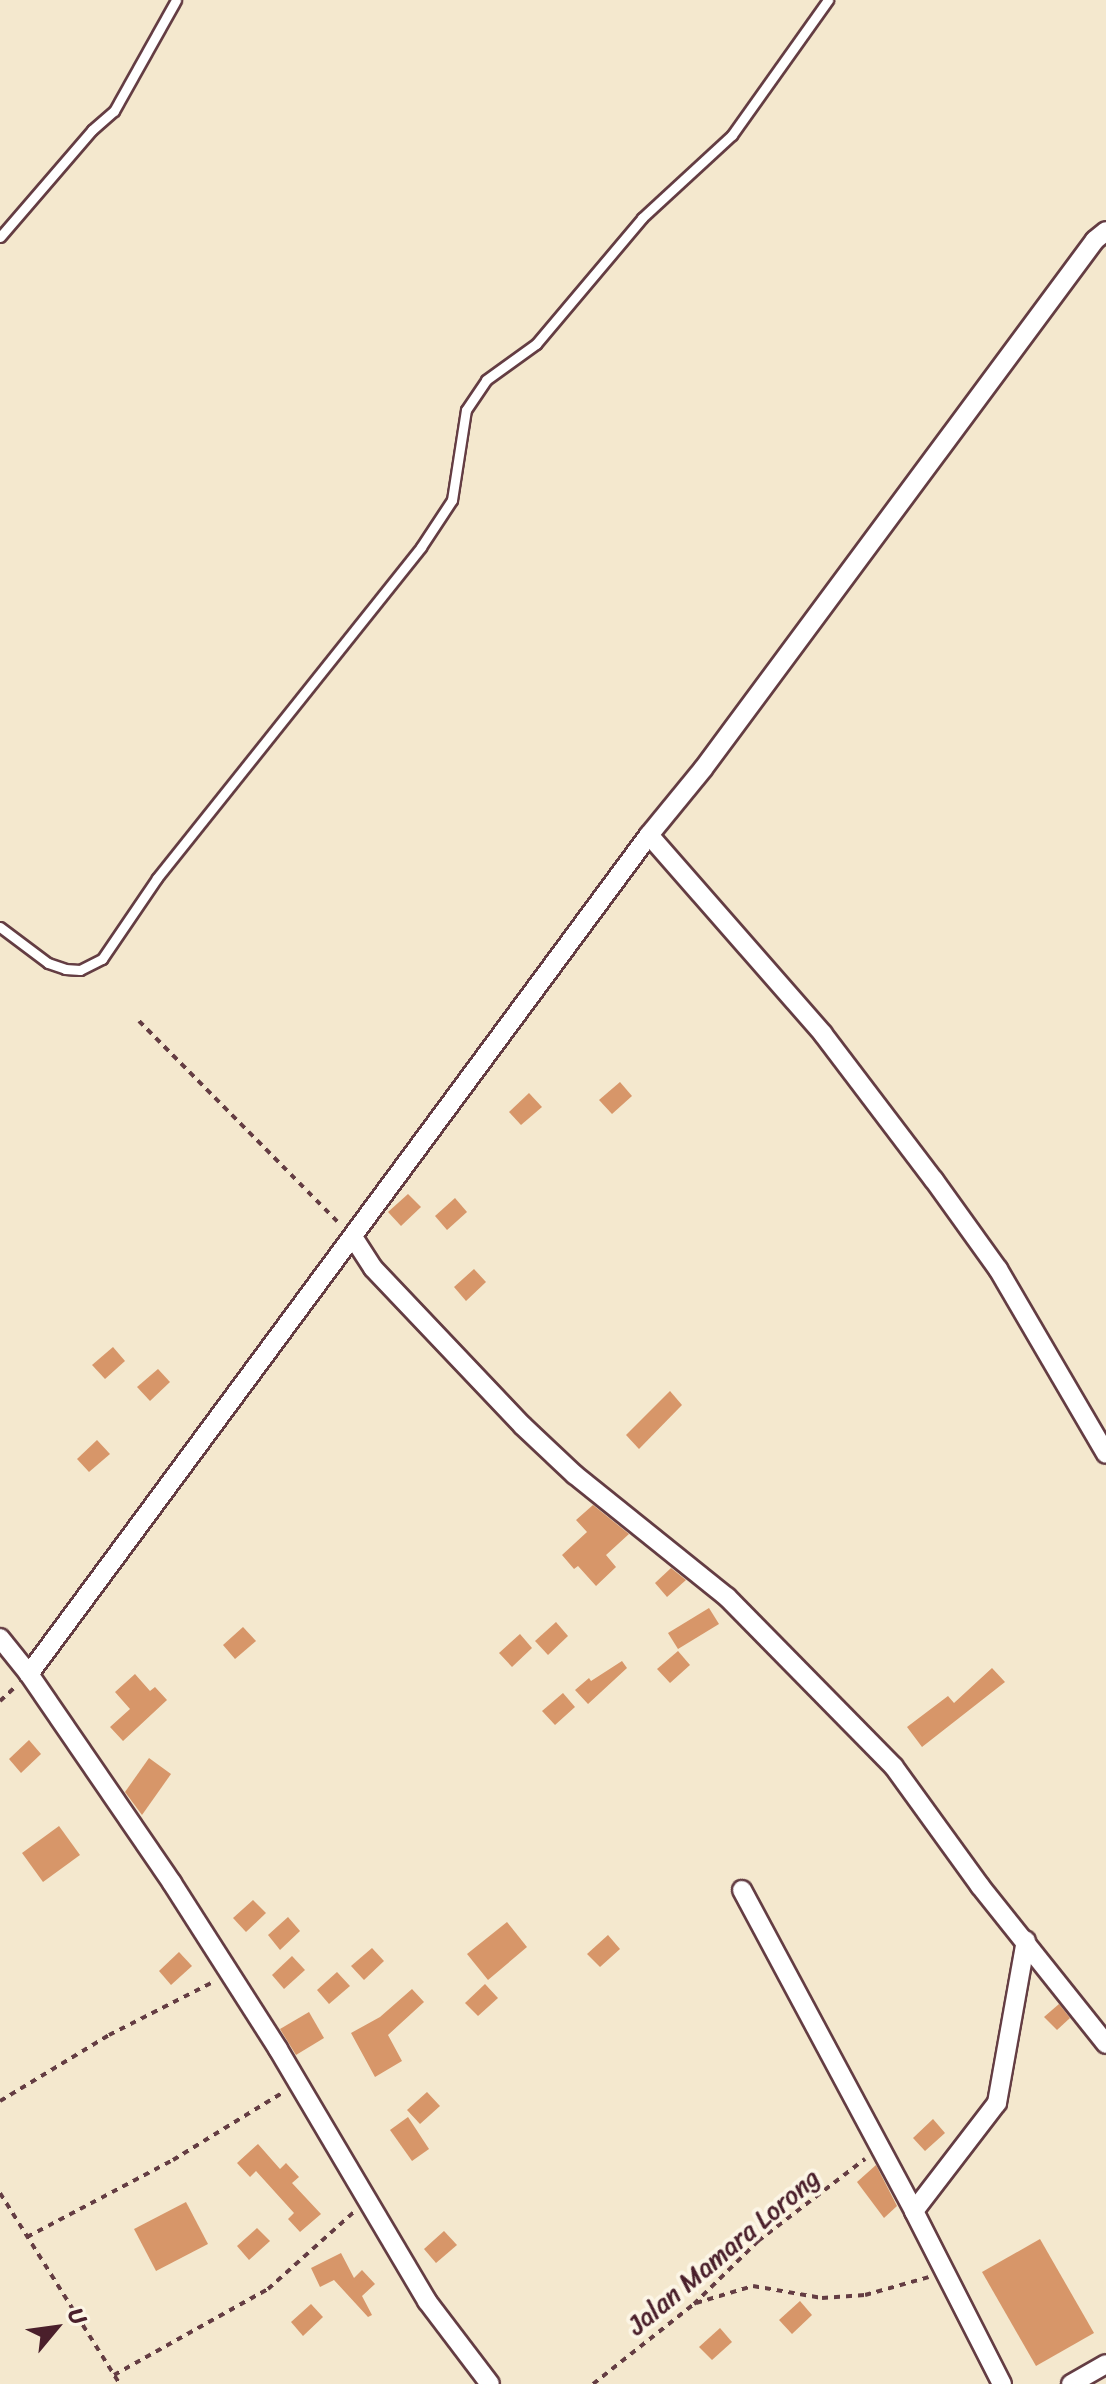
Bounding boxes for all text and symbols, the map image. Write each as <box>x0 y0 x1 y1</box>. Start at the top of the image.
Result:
street label: Jalan Mamara Lorong <box>622 2163 826 2341</box>
north arrow <box>16 2288 96 2368</box>
text: U <box>57 2300 98 2332</box>

